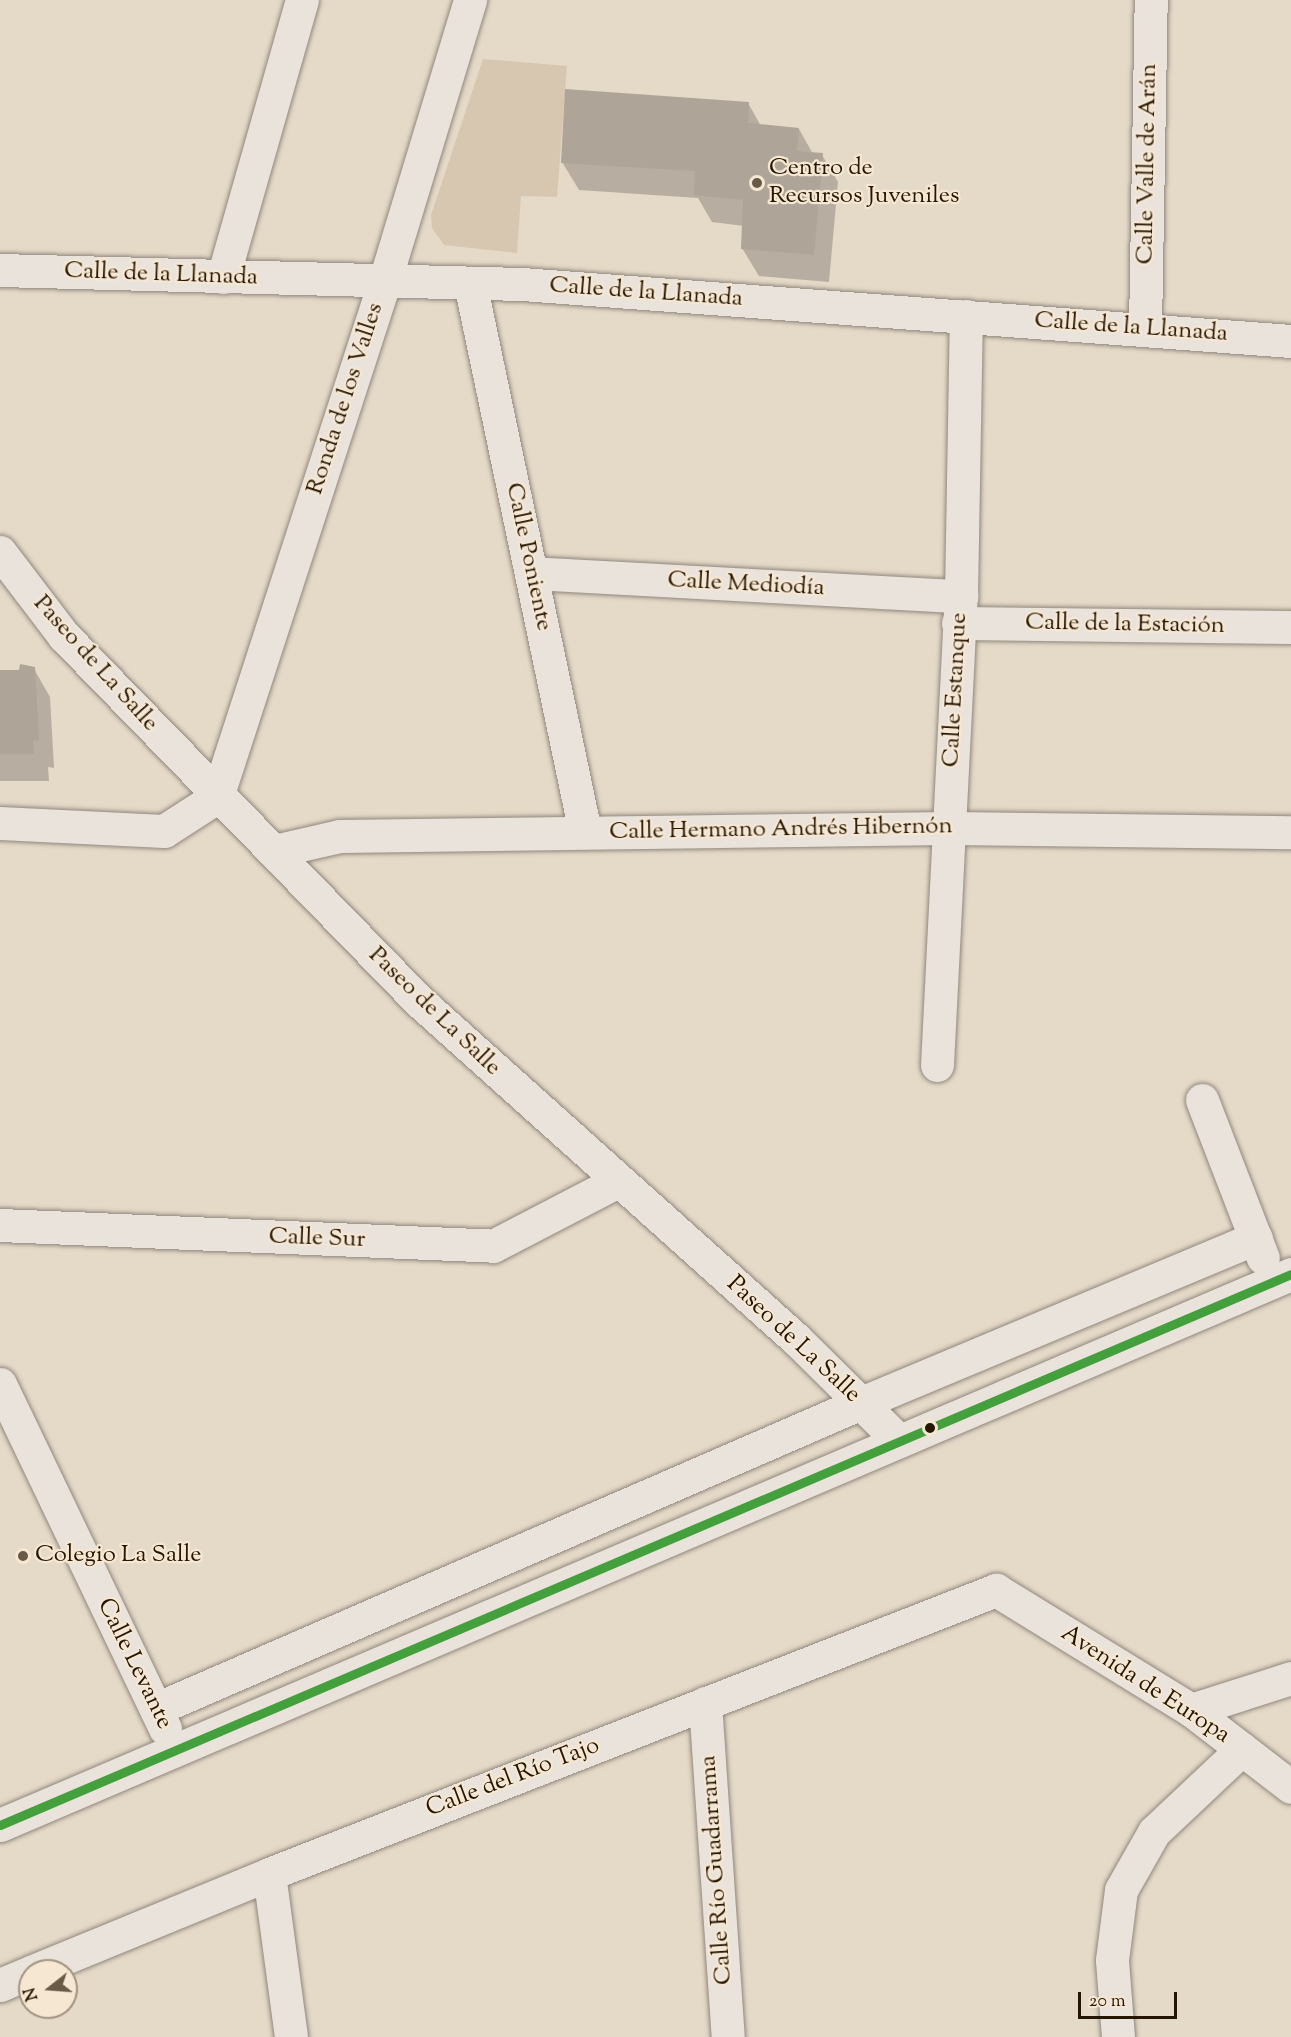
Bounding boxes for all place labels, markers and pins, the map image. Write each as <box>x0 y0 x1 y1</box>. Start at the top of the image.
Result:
place label: Centro de Recursos Juveniles <box>769 155 959 211</box>
marker: Centro de Recursos Juveniles <box>750 176 764 190</box>
unlabelled marker <box>924 1422 936 1434</box>
place label: Colegio La Salle <box>35 1542 201 1570</box>
marker: Colegio La Salle <box>16 1549 30 1563</box>

